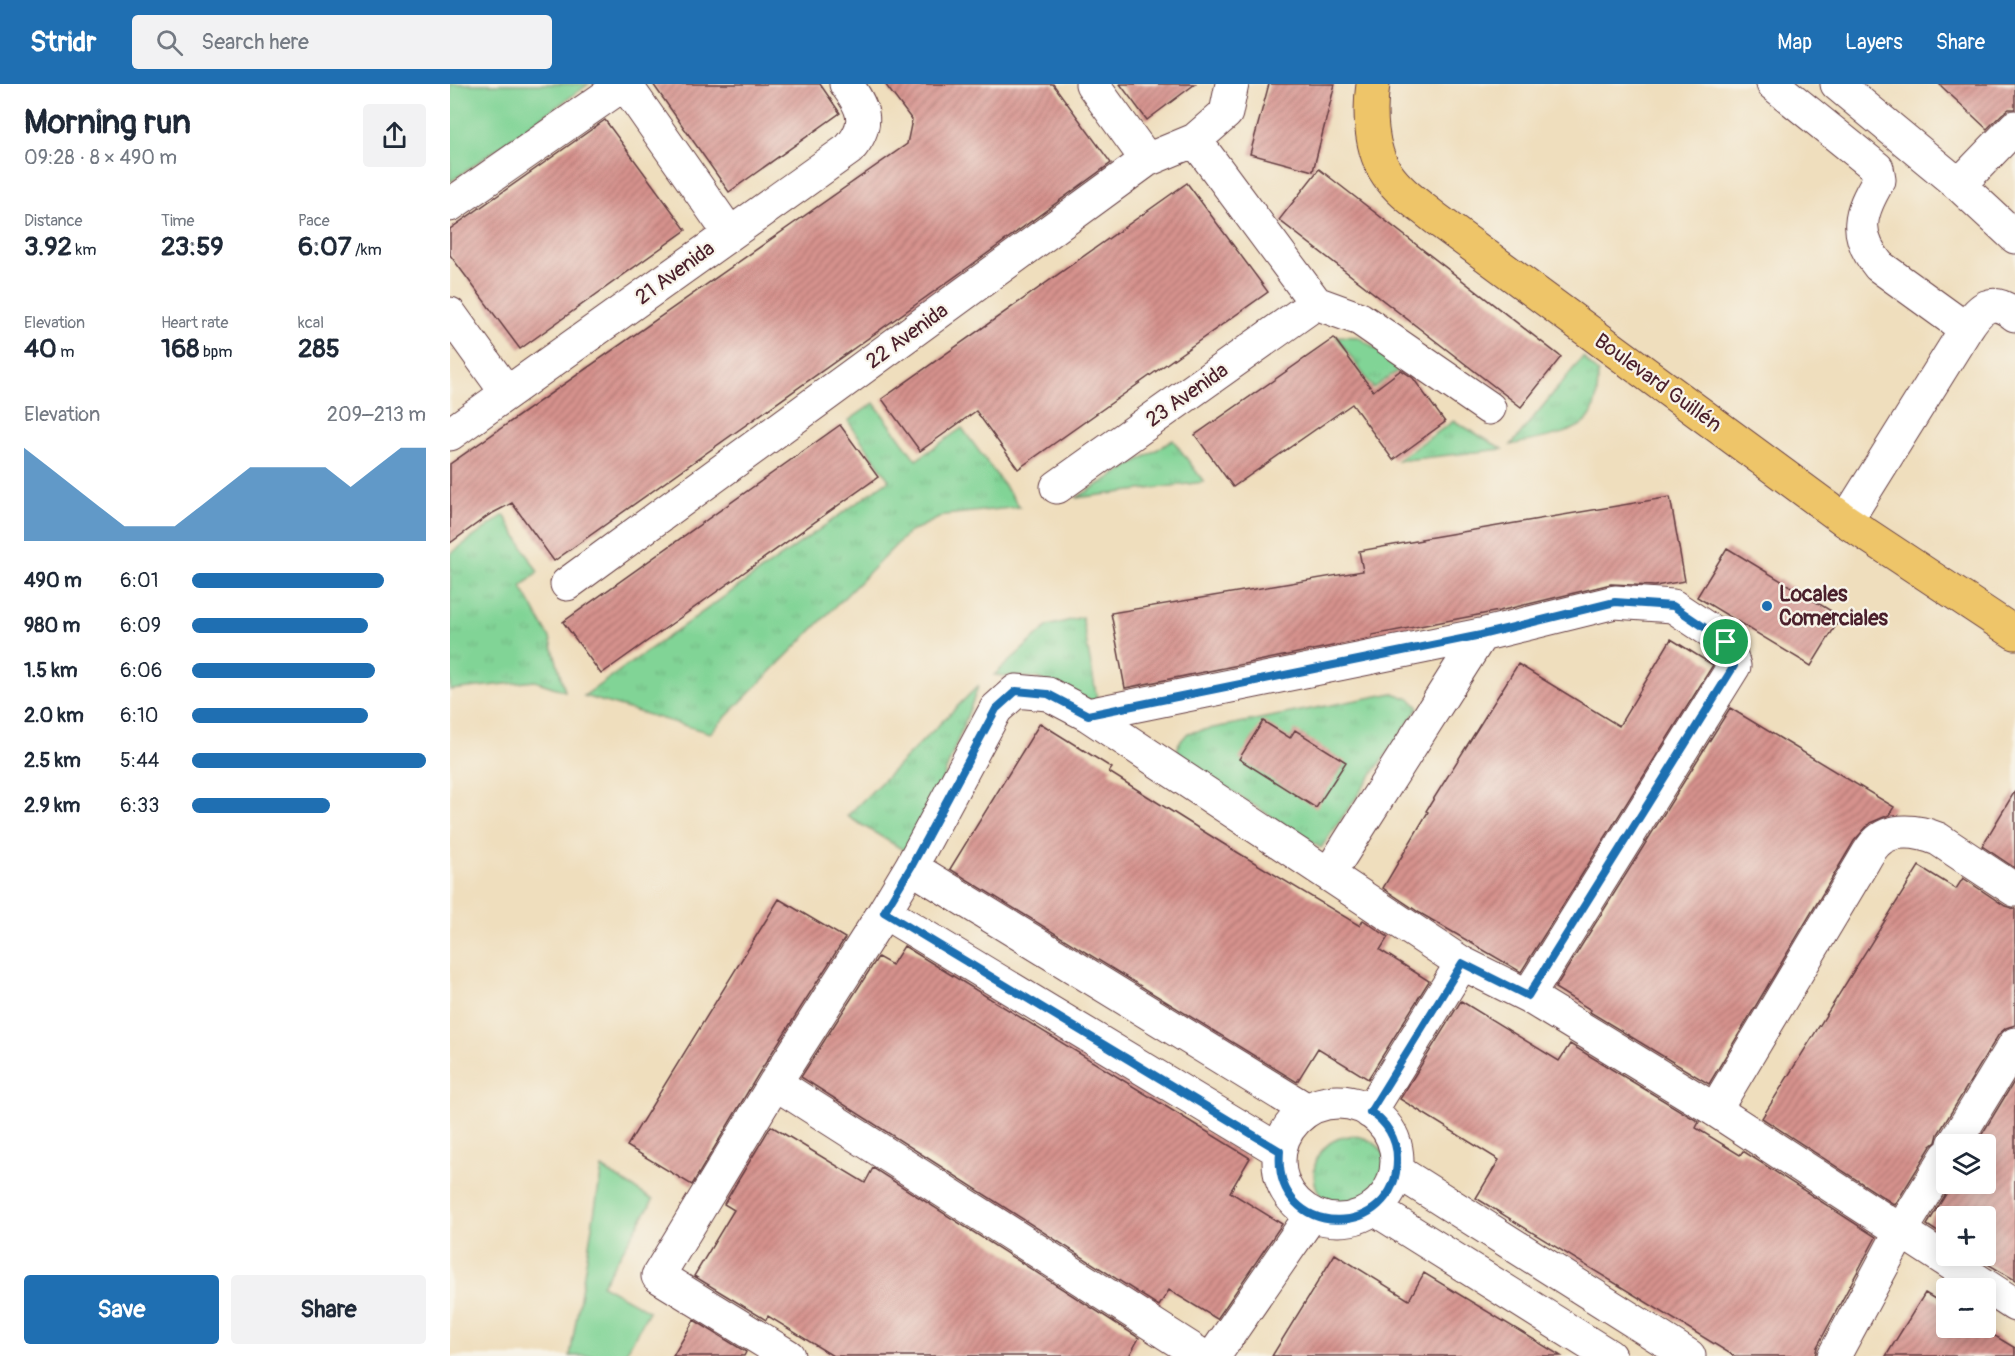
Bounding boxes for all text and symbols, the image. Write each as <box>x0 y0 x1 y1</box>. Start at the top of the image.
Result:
search box <box>132 15 552 69</box>
text: Stridr <box>30 25 96 60</box>
icon: search <box>153 26 186 59</box>
text: Search here <box>201 28 309 56</box>
text: Map <box>1777 29 1812 56</box>
text: Layers <box>1845 29 1903 56</box>
text: Share <box>1936 29 1985 56</box>
text: Morning run <box>24 102 191 143</box>
button: share <box>363 104 426 167</box>
text: 09:28 · 8 × 490 m <box>24 145 177 170</box>
text: Distance <box>24 211 83 231</box>
text: Time <box>161 211 194 231</box>
text: Pace <box>298 211 330 231</box>
text: 3.92 <box>24 231 72 263</box>
text: 23:59 <box>161 231 224 263</box>
text: 6:07 <box>298 231 352 263</box>
street label: 21 Avenida <box>630 235 720 311</box>
text: km <box>72 240 97 260</box>
text: /km <box>352 240 382 260</box>
street label: 22 Avenida <box>860 297 954 375</box>
text: Elevation <box>24 313 85 333</box>
text: Heart rate <box>161 313 228 333</box>
text: kcal <box>298 313 324 333</box>
street label: Boulevard Guillén <box>1589 328 1727 438</box>
text: 40 <box>24 333 57 365</box>
text: 168 <box>161 333 199 365</box>
text: 285 <box>298 333 340 365</box>
text: m <box>57 342 75 362</box>
text: bpm <box>199 342 233 362</box>
street label: 23 Avenida <box>1140 357 1234 433</box>
text: Elevation <box>24 402 100 427</box>
text: 209–213 m <box>327 402 426 427</box>
text: 490 m <box>24 568 82 593</box>
text: 6:01 <box>120 568 158 593</box>
place label: Locales Comerciales <box>1779 581 1889 632</box>
marker: Locales Comerciales <box>1760 599 1774 613</box>
text: 980 m <box>24 613 80 638</box>
text: 6:09 <box>120 613 161 638</box>
pin <box>1700 616 1751 667</box>
icon: arrive <box>1709 625 1742 658</box>
text: 1.5 km <box>24 658 77 683</box>
text: 6:06 <box>120 658 162 683</box>
text: 2.0 km <box>24 703 84 728</box>
text: 6:10 <box>120 703 158 728</box>
text: 2.5 km <box>24 748 81 773</box>
text: 5:44 <box>120 748 159 773</box>
text: 2.9 km <box>24 793 80 818</box>
text: 6:33 <box>120 793 159 818</box>
map controls <box>1936 1134 1996 1338</box>
button: layers <box>1936 1134 1996 1194</box>
button: + <box>1936 1206 1996 1266</box>
button: Save <box>24 1275 219 1344</box>
button: Share <box>231 1275 426 1344</box>
button: − <box>1936 1278 1996 1338</box>

